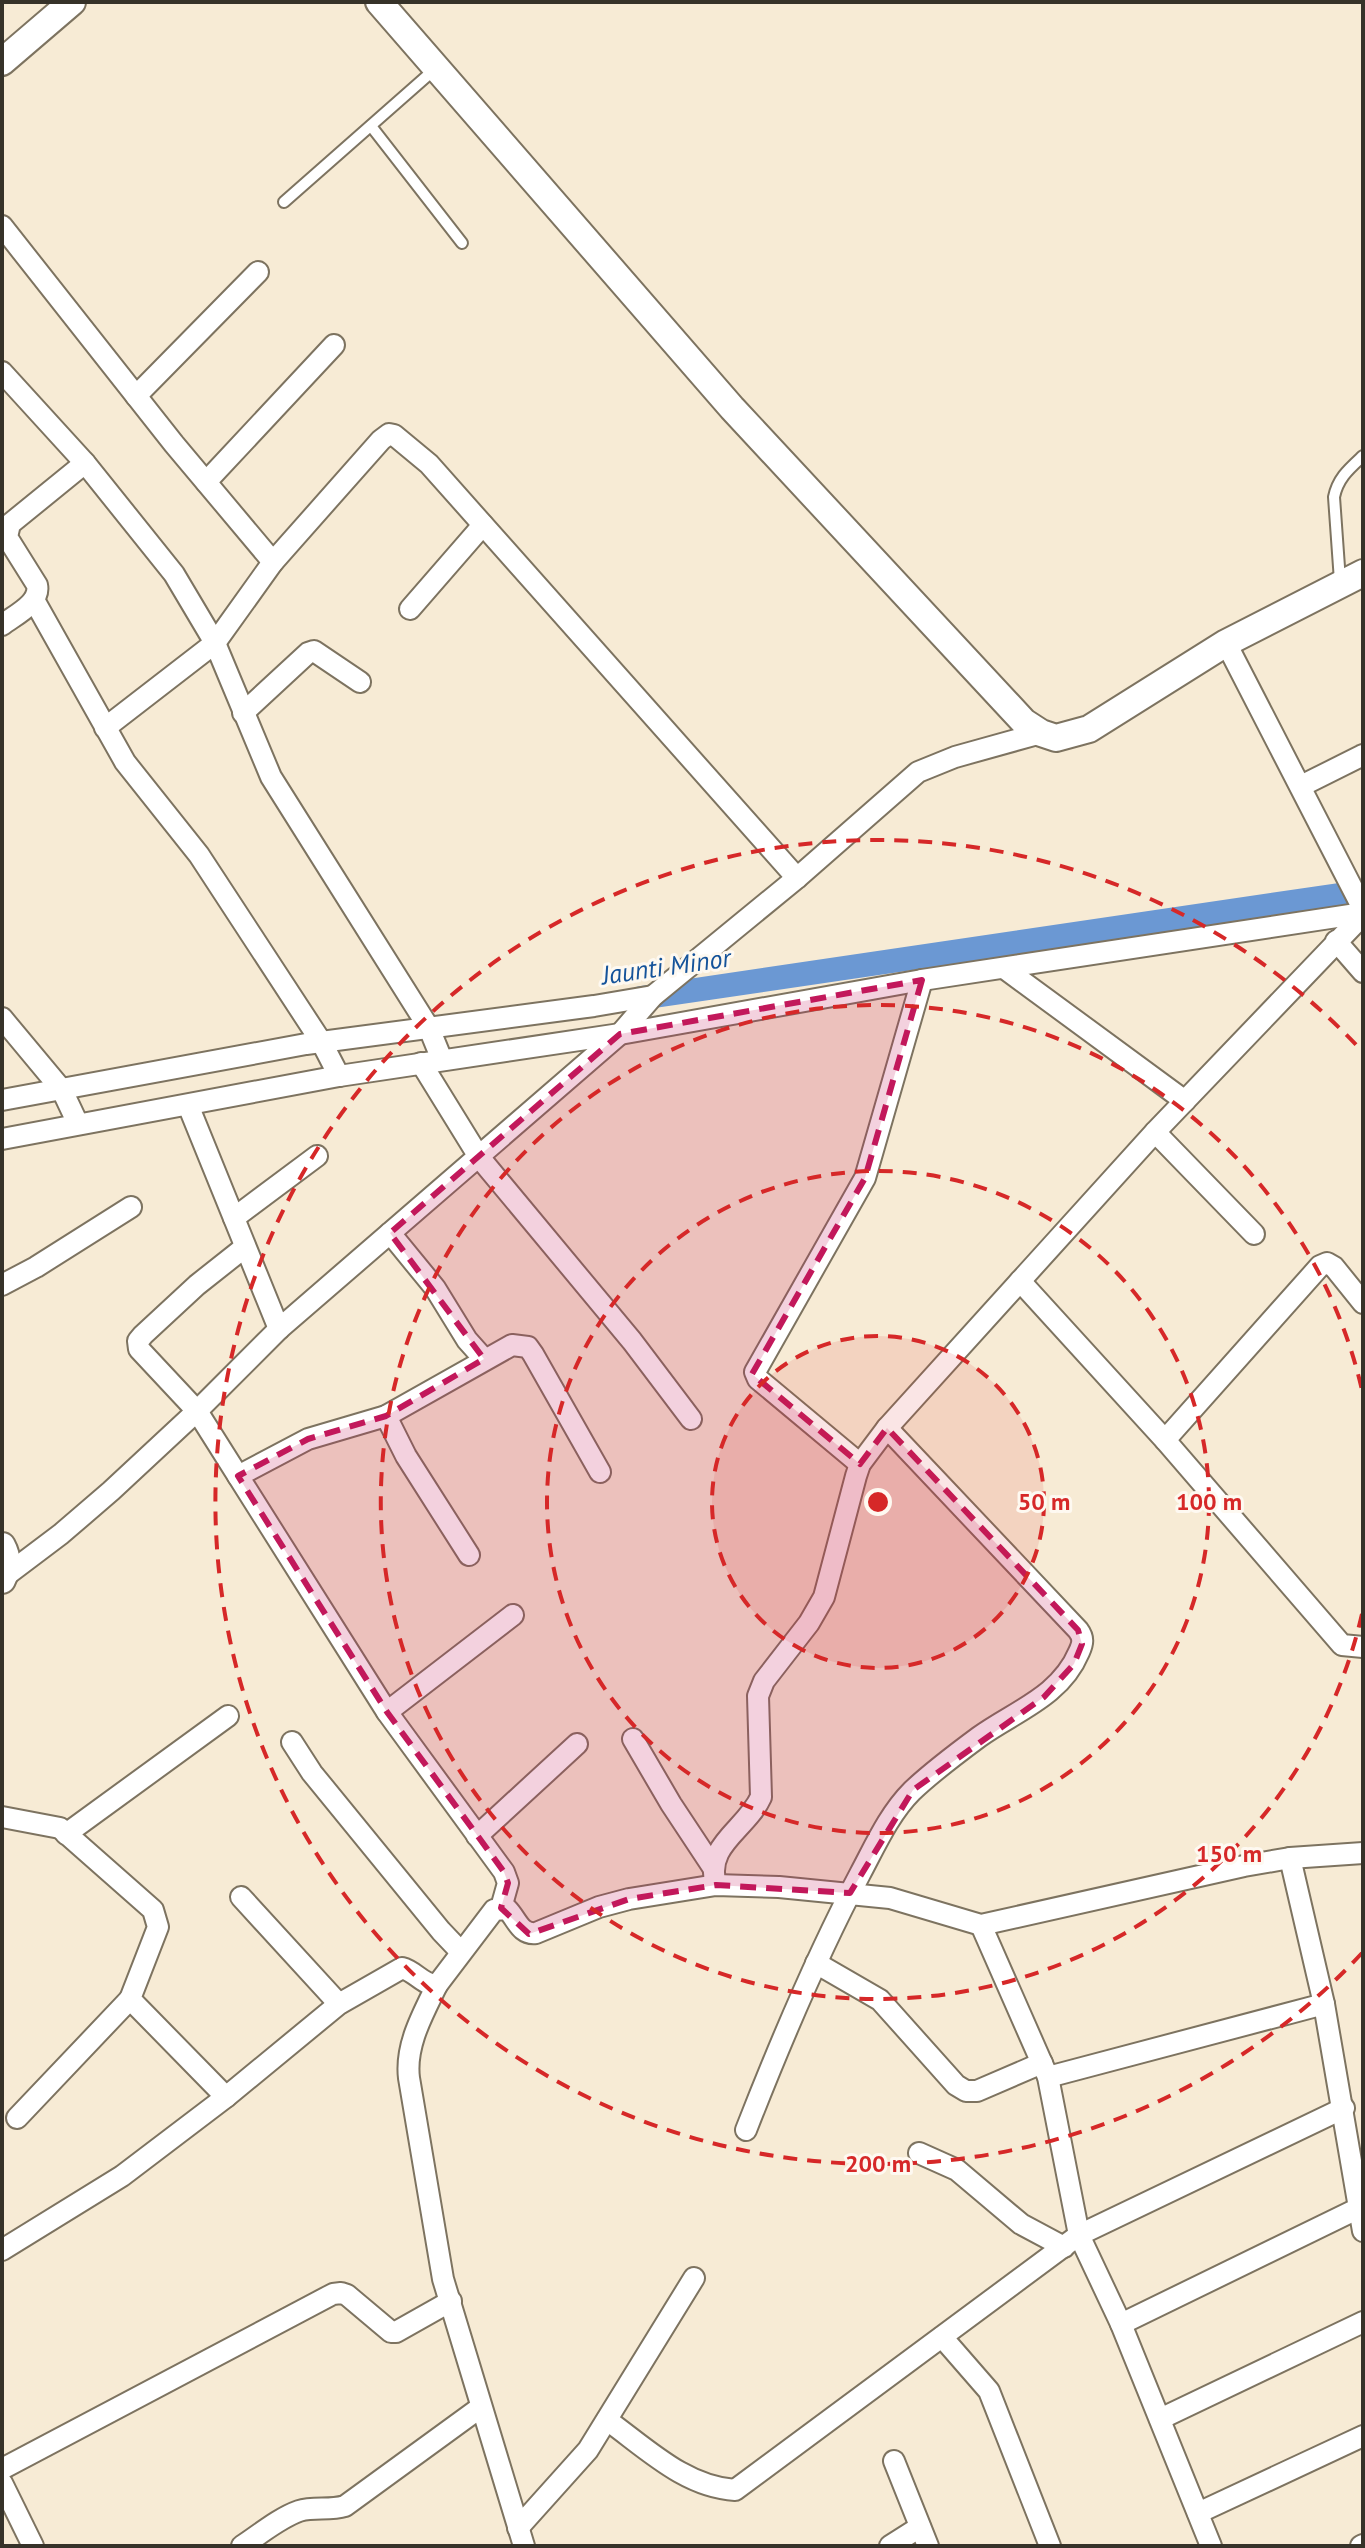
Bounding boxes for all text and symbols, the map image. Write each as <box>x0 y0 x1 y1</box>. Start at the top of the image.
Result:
water label: Jaunti Minor <box>597 940 734 992</box>
text: 50 m <box>1018 1486 1070 1517</box>
text: 100 m <box>1176 1486 1242 1517</box>
centre of rings <box>864 1488 892 1516</box>
text: 150 m <box>1196 1838 1262 1869</box>
text: 200 m <box>845 2148 911 2179</box>

